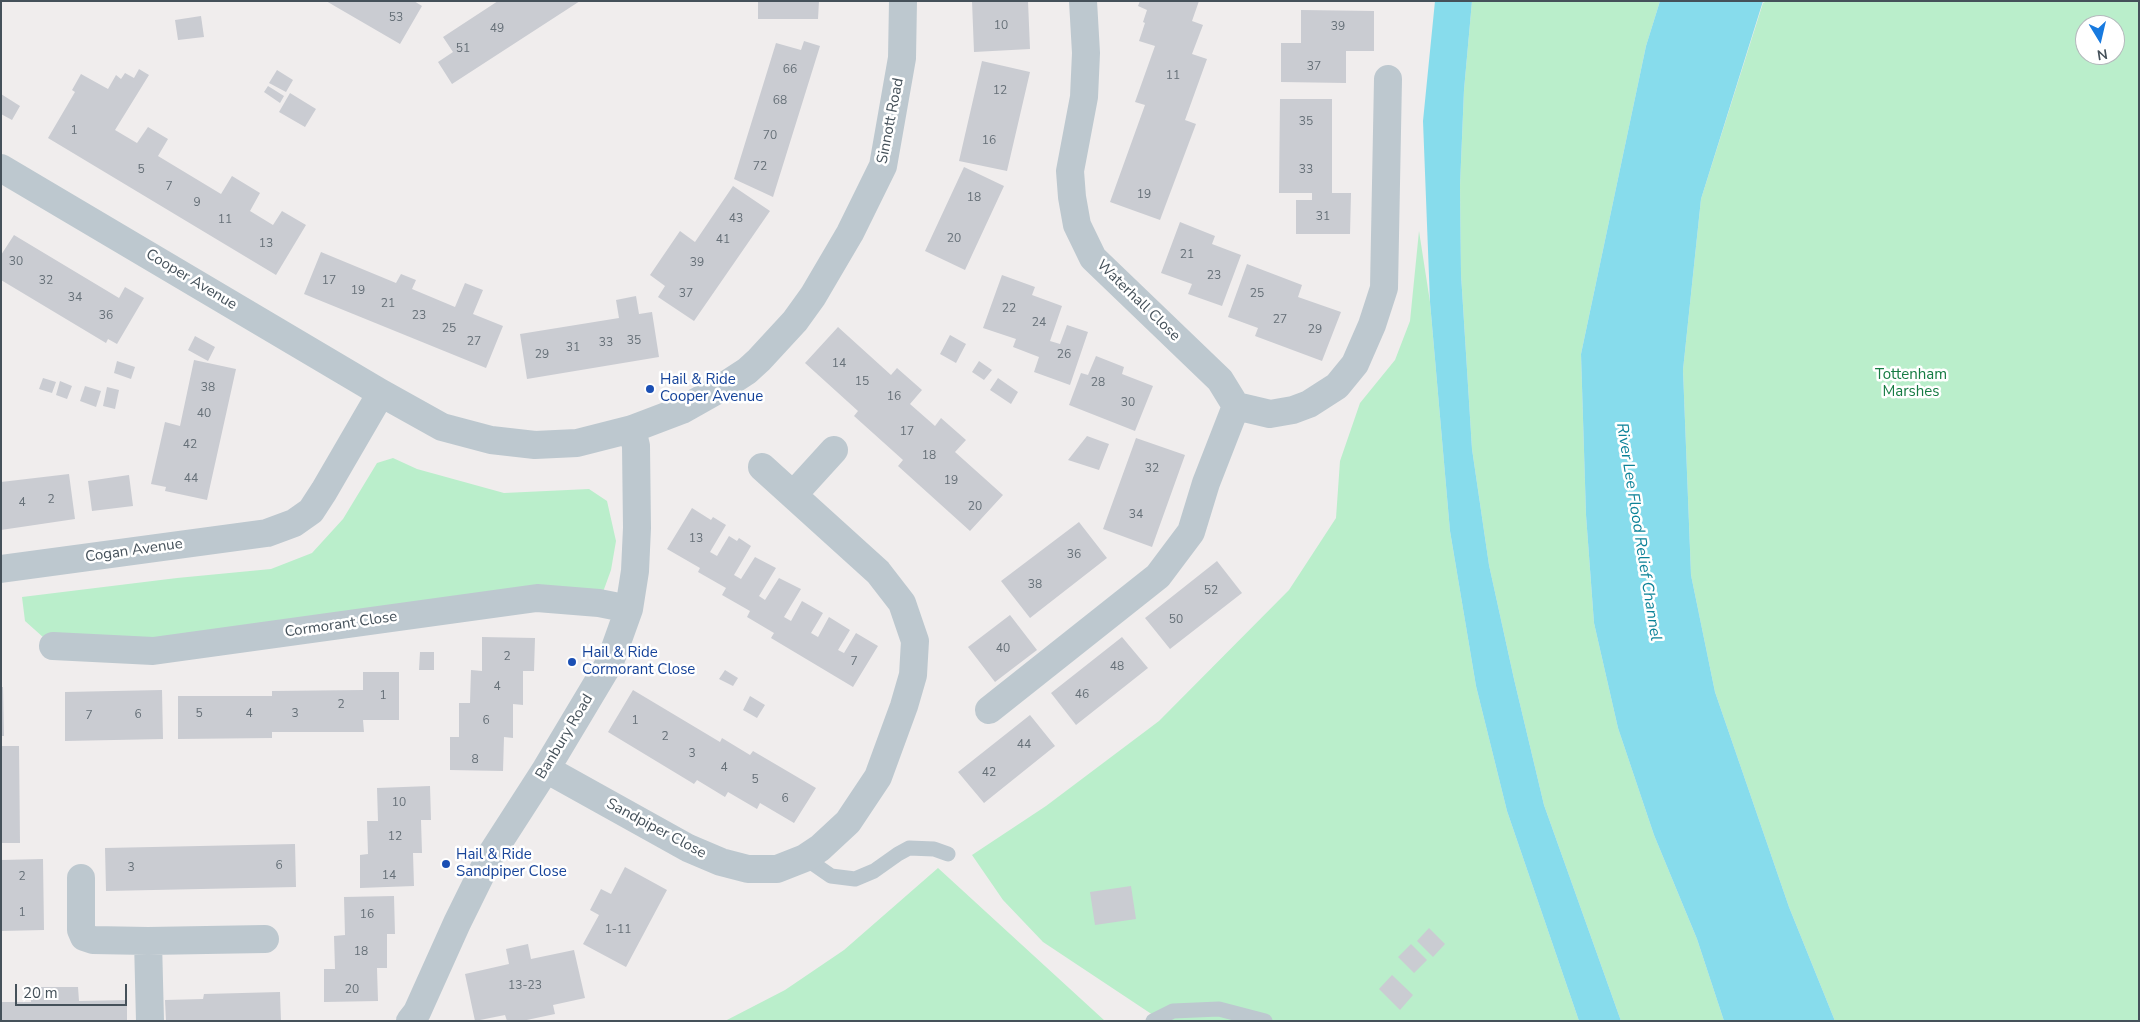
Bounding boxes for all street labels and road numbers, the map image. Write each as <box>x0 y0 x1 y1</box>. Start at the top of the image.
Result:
street label: Sinnott Road <box>874 77 908 165</box>
street label: Cooper Avenue <box>142 246 240 314</box>
street label: Waterhall Close <box>1092 257 1184 345</box>
street label: Cogan Avenue <box>84 535 184 567</box>
street label: Cormorant Close <box>284 608 398 642</box>
street label: Banbury Road <box>533 691 597 783</box>
street label: Sandpiper Close <box>603 795 709 863</box>

